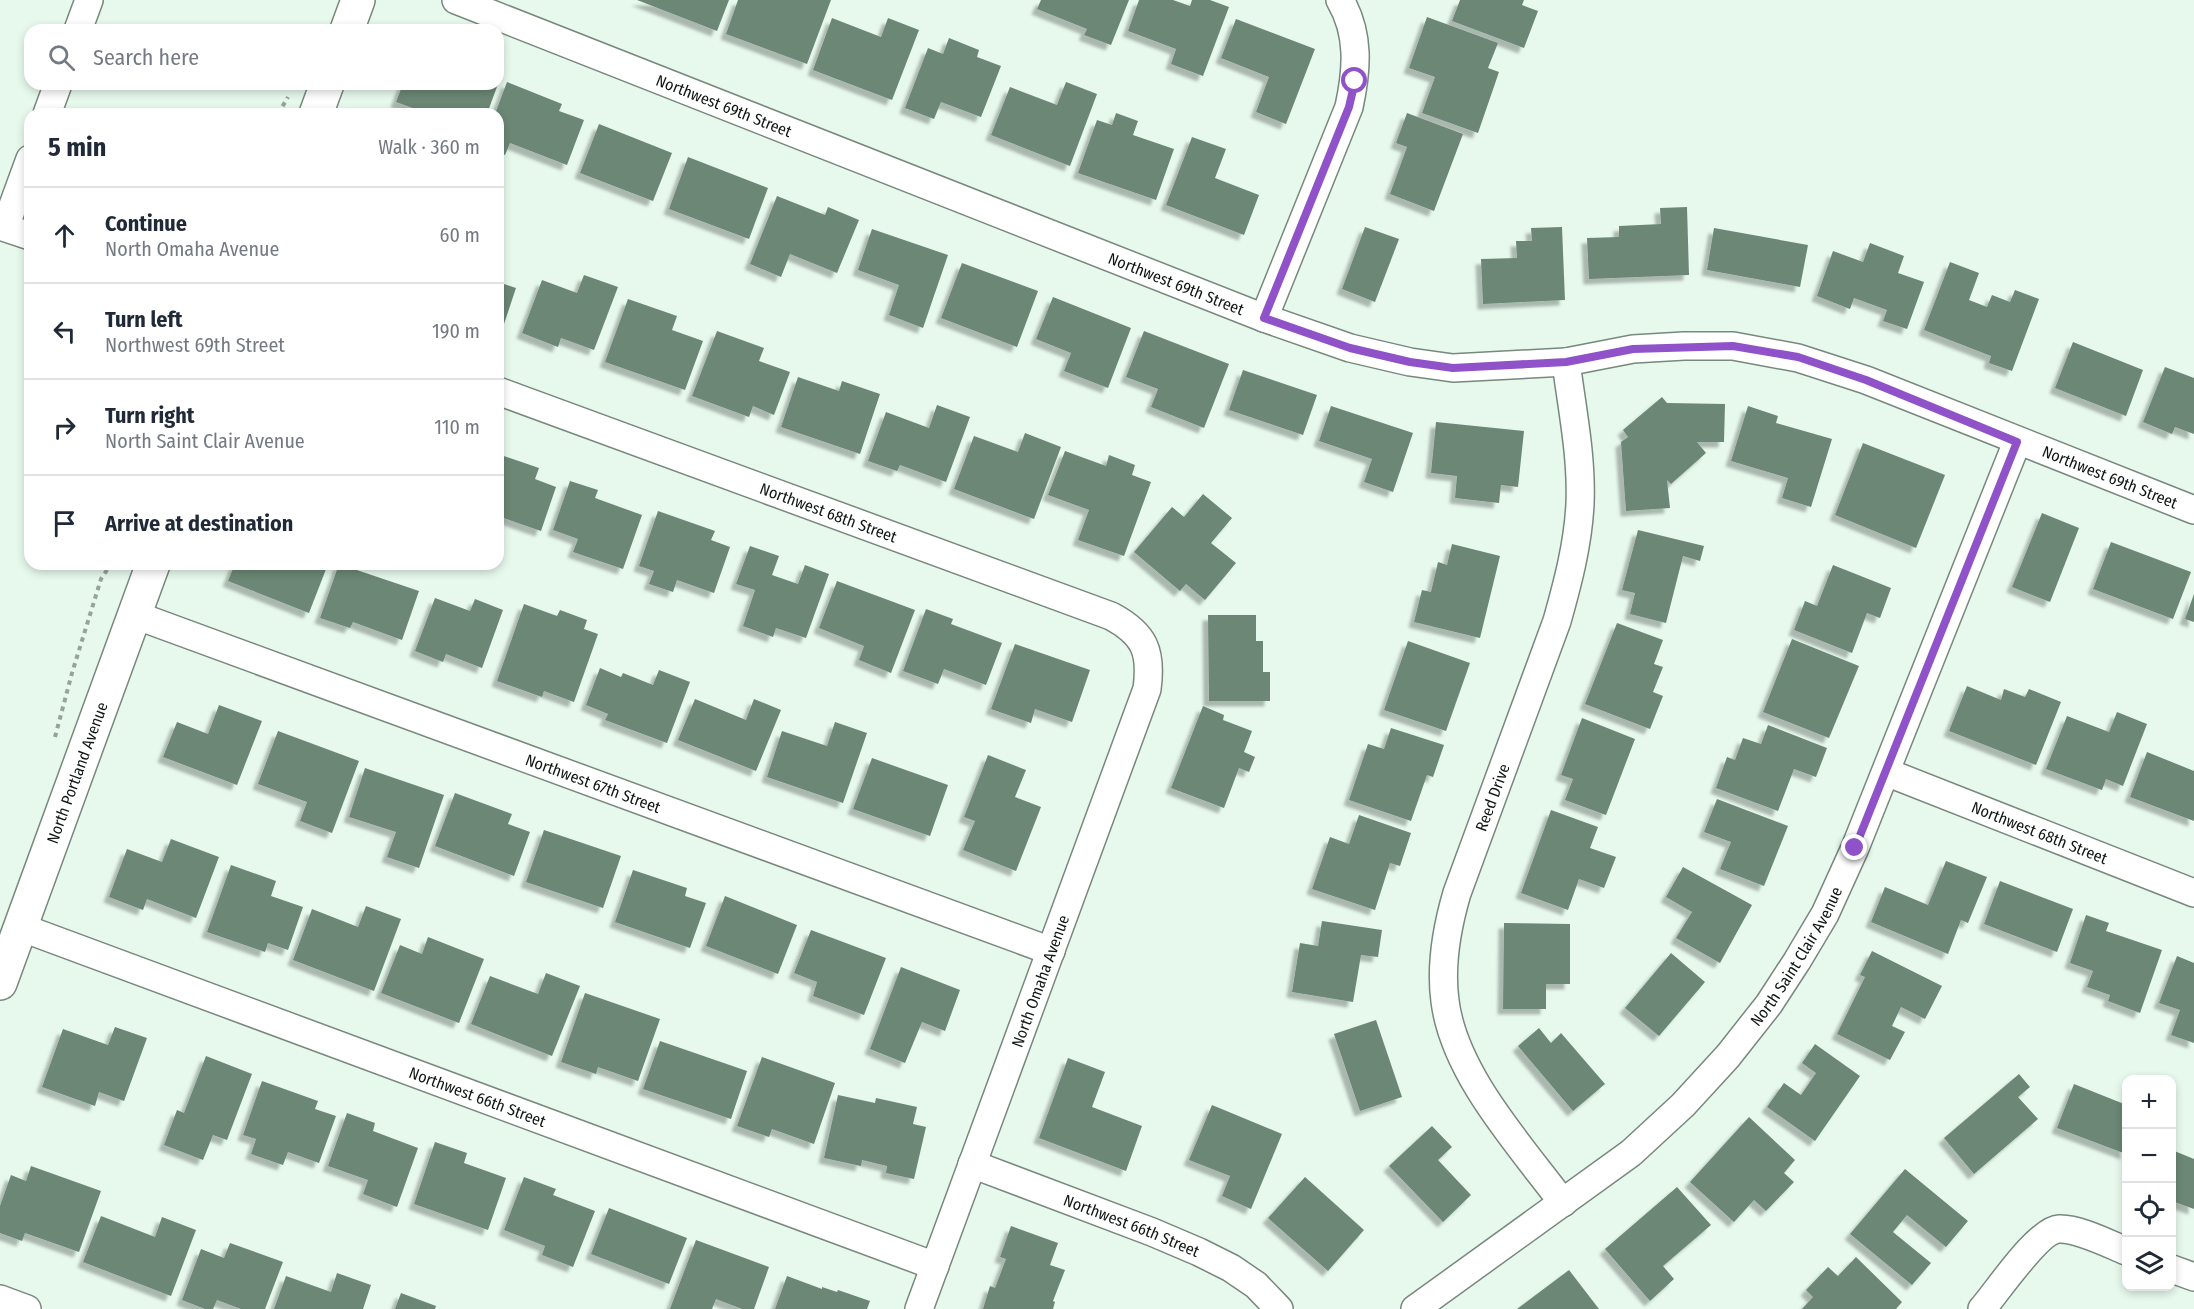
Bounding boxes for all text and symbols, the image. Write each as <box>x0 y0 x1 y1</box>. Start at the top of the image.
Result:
search box <box>24 24 504 90</box>
icon: search <box>45 41 78 74</box>
text: Search here <box>93 44 199 71</box>
route start <box>1341 67 1367 93</box>
street label: Northwest 69th Street <box>653 71 795 141</box>
text: 5 min <box>48 132 106 163</box>
text: Walk · 360 m <box>378 135 480 159</box>
text: Continue <box>105 210 187 237</box>
icon: ahead <box>48 219 81 252</box>
text: 60 m <box>440 223 480 247</box>
text: North Omaha Avenue <box>105 237 279 261</box>
street label: Northwest 69th Street <box>1106 249 1247 319</box>
text: Turn left <box>105 306 183 333</box>
icon: left <box>48 315 81 348</box>
text: 190 m <box>432 319 480 343</box>
text: Northwest 69th Street <box>105 333 285 357</box>
text: Turn right <box>105 402 194 429</box>
icon: right <box>48 411 81 444</box>
text: 110 m <box>434 415 480 439</box>
text: North Saint Clair Avenue <box>105 429 305 453</box>
street label: Northwest 69th Street <box>2039 442 2181 513</box>
street label: Northwest 68th Street <box>757 479 900 547</box>
icon: arrive <box>48 507 81 540</box>
text: Arrive at destination <box>105 510 293 537</box>
street label: North Portland Avenue <box>43 699 112 846</box>
street label: Northwest 67th Street <box>523 750 664 817</box>
street label: Reed Drive <box>1472 761 1514 834</box>
street label: Northwest 68th Street <box>1969 798 2111 868</box>
route end <box>1841 834 1867 860</box>
street label: North Saint Clair Avenue <box>1747 884 1846 1030</box>
street label: North Omaha Avenue <box>1008 912 1073 1050</box>
street label: Northwest 66th Street <box>406 1063 549 1131</box>
map controls <box>2122 1075 2176 1291</box>
button: + <box>2122 1075 2176 1129</box>
button: − <box>2122 1129 2176 1183</box>
button: locate <box>2122 1183 2176 1237</box>
street label: Northwest 66th Street <box>1061 1191 1203 1261</box>
button: layers <box>2122 1237 2176 1291</box>

